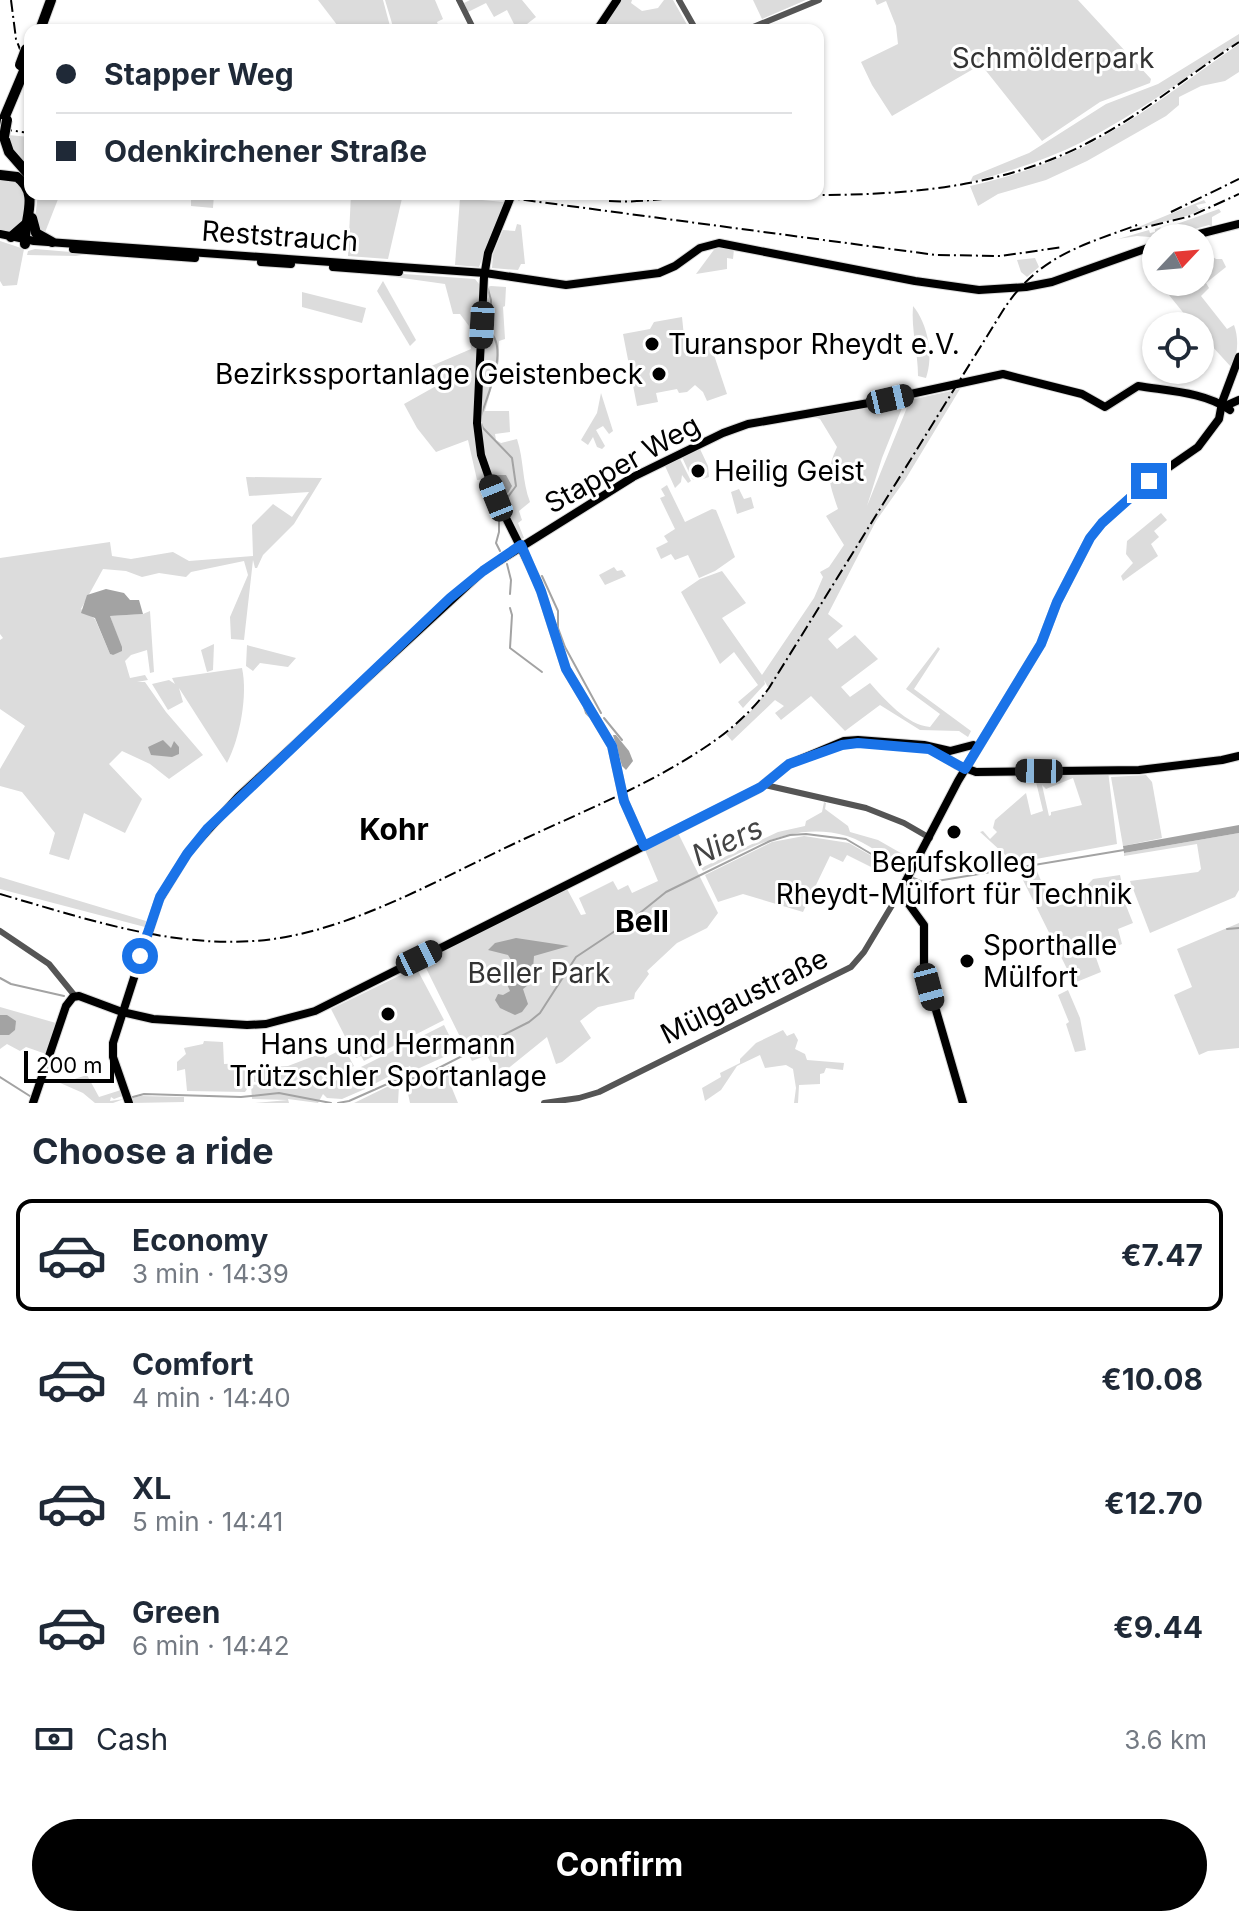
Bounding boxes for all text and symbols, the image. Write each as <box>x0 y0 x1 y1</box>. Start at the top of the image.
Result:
park label: Schmölderpark <box>952 41 1154 75</box>
text: Stapper Weg <box>104 56 294 92</box>
text: Odenkirchener Straße <box>104 133 427 169</box>
street label: Reststrauch <box>201 214 359 258</box>
north arrow <box>1142 224 1214 296</box>
map controls <box>1142 224 1214 384</box>
car <box>469 300 495 350</box>
button: locate <box>1142 312 1214 384</box>
place label: Turanspor Rheydt e.V. <box>668 327 960 361</box>
marker: Turanspor Rheydt e.V. <box>643 335 661 353</box>
place label: Bezirkssportanlage Geistenbeck <box>215 357 643 391</box>
marker: Bezirkssportanlage Geistenbeck <box>650 365 668 383</box>
car <box>864 382 916 416</box>
street label: Stapper Weg <box>539 408 705 520</box>
place label: Heilig Geist <box>714 454 864 488</box>
marker: Heilig Geist <box>689 462 707 480</box>
route end <box>1131 463 1167 499</box>
car <box>476 471 516 525</box>
car <box>1015 759 1063 783</box>
water label: Niers <box>686 809 768 873</box>
district label: Kohr <box>359 811 429 847</box>
marker: Berufskolleg Rheydt-Mülfort für Technik <box>945 823 963 841</box>
place label: Berufskolleg Rheydt-Mülfort für Technik <box>776 845 1132 911</box>
district label: Bell <box>615 903 669 939</box>
place label: Sporthalle Mülfort <box>983 928 1117 994</box>
car <box>392 937 446 979</box>
route start <box>122 938 158 974</box>
street label: Mülgaustraße <box>655 941 833 1051</box>
marker: Sporthalle Mülfort <box>958 952 976 970</box>
park label: Beller Park <box>468 956 610 990</box>
car <box>911 961 947 1013</box>
marker: Hans und Hermann Trützschler Sportanlage <box>379 1005 397 1023</box>
place label: Hans und Hermann Trützschler Sportanlage <box>229 1027 547 1093</box>
scale bar <box>24 1047 114 1083</box>
text: 200 m <box>36 1052 103 1078</box>
text: Choose a ride <box>32 1129 274 1173</box>
icon: car <box>36 1219 108 1291</box>
text: Economy <box>132 1222 268 1258</box>
text: €7.47 <box>1121 1237 1203 1273</box>
text: 3 min · 14:39 <box>132 1258 289 1289</box>
icon: car <box>36 1343 108 1415</box>
text: Comfort <box>132 1346 253 1382</box>
text: €10.08 <box>1101 1361 1203 1397</box>
text: 4 min · 14:40 <box>132 1382 291 1413</box>
icon: car <box>36 1467 108 1539</box>
text: XL <box>132 1470 171 1506</box>
text: €12.70 <box>1104 1485 1203 1521</box>
text: 5 min · 14:41 <box>132 1506 283 1537</box>
icon: car <box>36 1591 108 1663</box>
text: Green <box>132 1594 220 1630</box>
text: €9.44 <box>1113 1609 1203 1645</box>
text: 6 min · 14:42 <box>132 1630 290 1661</box>
icon: cash <box>32 1717 76 1761</box>
text: Cash <box>96 1721 168 1757</box>
text: 3.6 km <box>1124 1724 1207 1755</box>
button: Confirm <box>32 1819 1207 1911</box>

